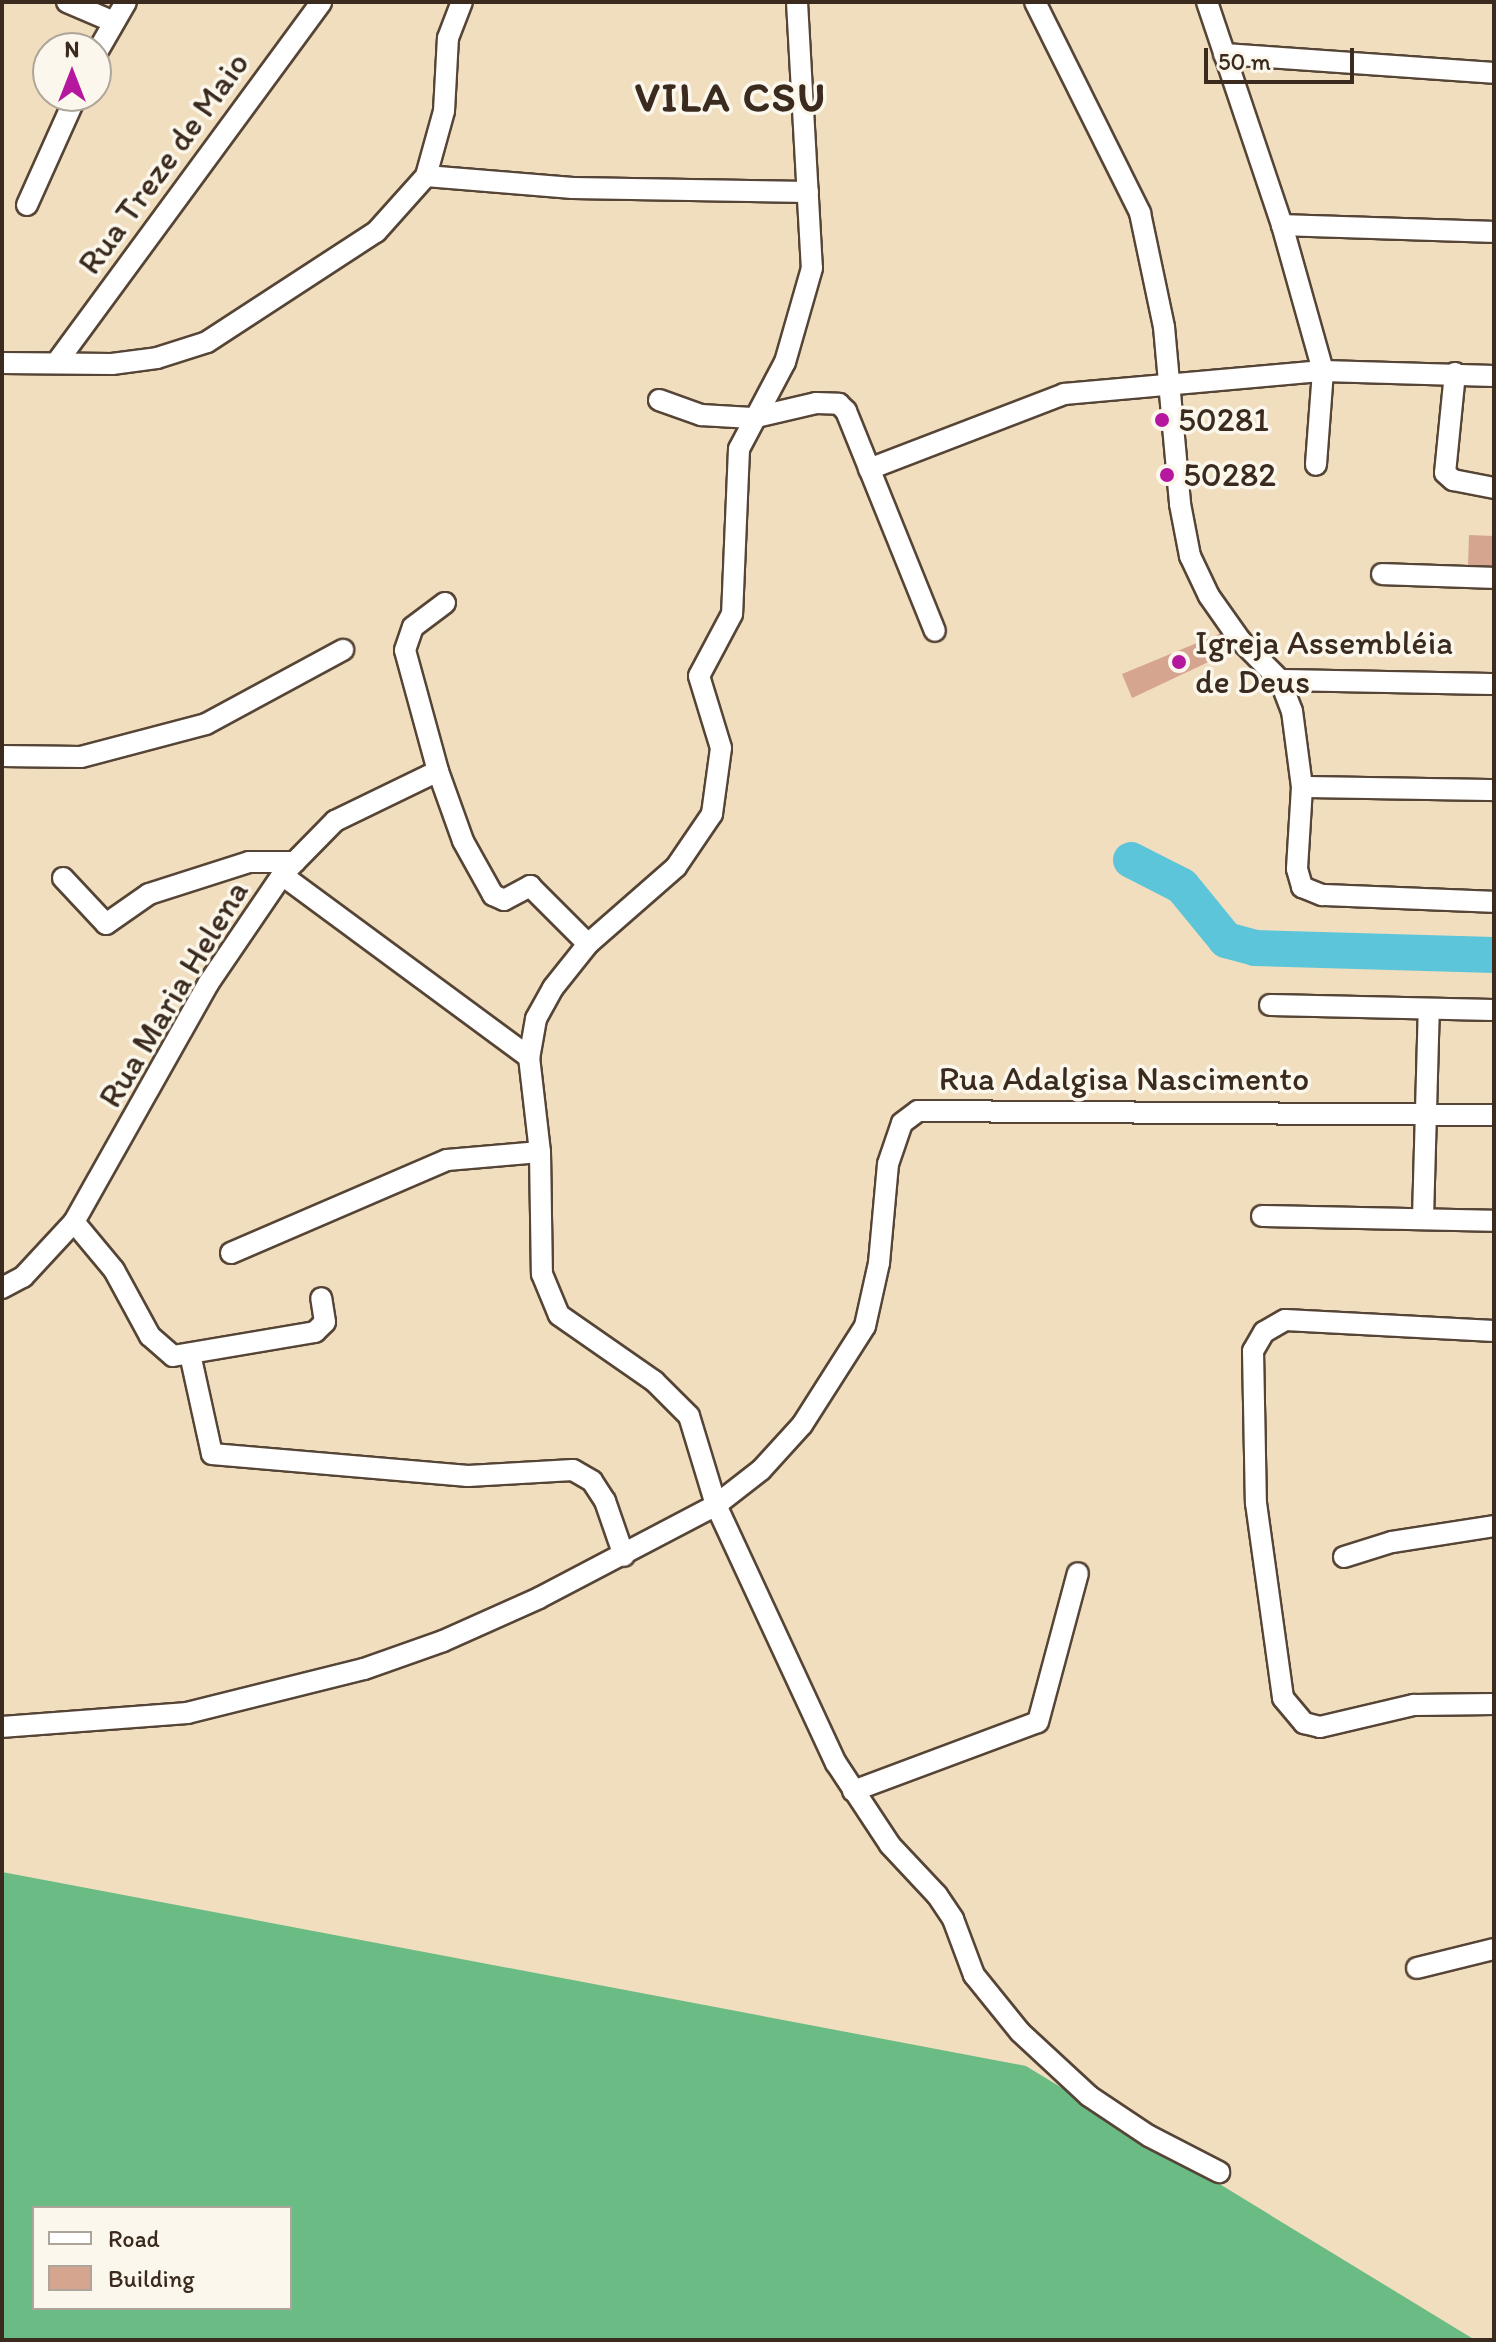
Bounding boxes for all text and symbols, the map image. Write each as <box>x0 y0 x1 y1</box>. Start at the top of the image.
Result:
north arrow <box>32 32 112 112</box>
scale bar <box>1208 32 1358 82</box>
text: N <box>65 36 79 63</box>
street label: Rua Treze de Maio <box>69 45 257 281</box>
text: 50 m <box>1218 47 1271 76</box>
district label: VILA CSU <box>635 72 827 122</box>
place label: 50281 <box>1178 400 1269 440</box>
marker: 50281 <box>1153 411 1171 429</box>
place label: 50282 <box>1183 455 1276 495</box>
marker: 50282 <box>1158 466 1176 484</box>
place label: Igreja Assembléia de Deus <box>1195 622 1454 702</box>
marker: Igreja Assembléia de Deus <box>1170 653 1188 671</box>
street label: Rua Maria Helena <box>89 873 257 1115</box>
street label: Rua Adalgisa Nascimento <box>938 1059 1310 1099</box>
legend <box>32 2206 292 2310</box>
text: Road <box>108 2224 160 2253</box>
text: Building <box>108 2264 195 2293</box>

